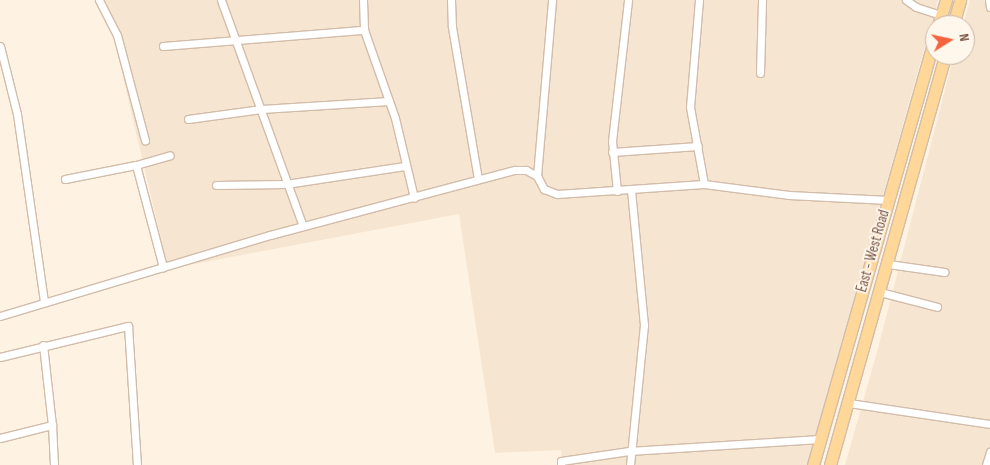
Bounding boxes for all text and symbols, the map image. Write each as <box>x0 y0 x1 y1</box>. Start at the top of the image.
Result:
north arrow <box>925 15 975 65</box>
text: N <box>955 32 973 43</box>
street label: East - West Road <box>853 208 893 294</box>

